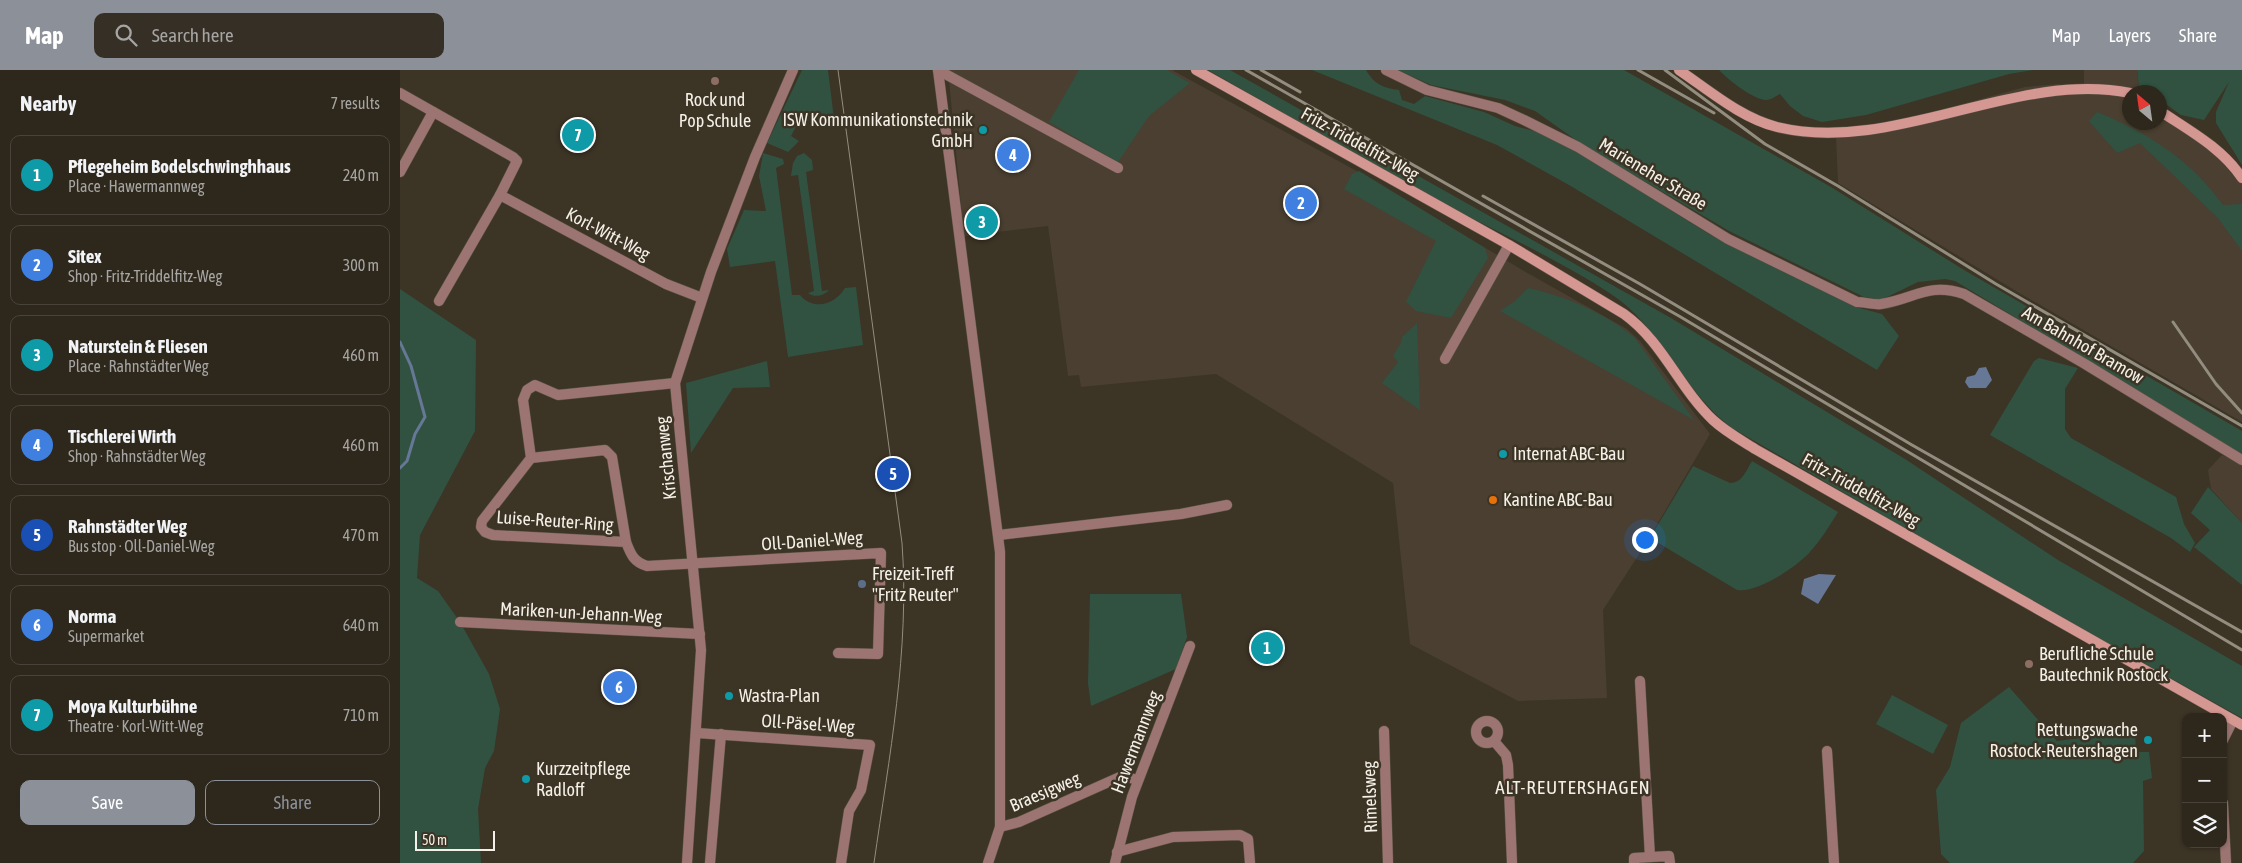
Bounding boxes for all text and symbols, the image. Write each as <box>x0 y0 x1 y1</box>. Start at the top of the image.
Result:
search box <box>94 13 444 58</box>
icon: search <box>112 21 140 49</box>
text: Map <box>25 22 64 49</box>
text: Search here <box>152 24 234 46</box>
text: Map <box>2051 25 2080 46</box>
text: Layers <box>2108 25 2151 46</box>
text: Share <box>2179 25 2217 46</box>
marker: Rock und Pop Schule <box>709 75 721 87</box>
north arrow <box>2122 85 2167 130</box>
place label: Rock und Pop Schule <box>679 89 751 131</box>
text: Nearby <box>20 91 76 115</box>
text: 7 results <box>330 94 380 112</box>
street label: Fritz-Triddelfitz-Weg <box>1298 102 1423 185</box>
place label: ISW Kommunikationstechnik GmbH <box>783 109 973 151</box>
pin: 7 <box>562 116 594 154</box>
marker: ISW Kommunikationstechnik GmbH <box>977 124 989 136</box>
street label: Marieneher Straße <box>1595 133 1711 214</box>
pin: 4 <box>997 136 1029 174</box>
text: Pflegeheim Bodelschwinghhaus <box>68 155 291 177</box>
text: 1 <box>33 166 41 184</box>
text: 240 m <box>343 166 379 184</box>
text: Place · Hawermannweg <box>68 177 205 195</box>
pin: 2 <box>1285 184 1317 222</box>
street label: Korl-Witt-Weg <box>563 203 654 265</box>
pin: 3 <box>966 203 998 241</box>
text: Sitex <box>68 245 102 267</box>
text: 2 <box>33 256 41 274</box>
text: 300 m <box>343 256 379 274</box>
text: Shop · Fritz-Triddelfitz-Weg <box>68 267 222 285</box>
street label: Am Bahnhof Bramow <box>2019 301 2148 388</box>
text: Naturstein & Fliesen <box>68 335 208 357</box>
text: 3 <box>33 346 41 364</box>
text: 460 m <box>343 346 379 364</box>
text: Place · Rahnstädter Weg <box>68 357 209 375</box>
street label: Krischanweg <box>651 415 680 501</box>
text: Tischlerei Wirth <box>68 425 176 447</box>
text: 4 <box>33 436 41 454</box>
text: 460 m <box>343 436 379 454</box>
place label: Internat ABC-Bau <box>1513 443 1625 464</box>
text: Shop · Rahnstädter Weg <box>68 447 206 465</box>
marker: Internat ABC-Bau <box>1497 448 1509 460</box>
street label: Fritz-Triddelfitz-Weg <box>1799 448 1924 531</box>
pin: 5 <box>877 455 909 493</box>
place label: Kantine ABC-Bau <box>1503 489 1613 510</box>
marker: Kantine ABC-Bau <box>1487 494 1499 506</box>
street label: Luise-Reuter-Ring <box>496 506 615 535</box>
text: Rahnstädter Weg <box>68 515 187 537</box>
text: 5 <box>33 526 41 544</box>
text: 470 m <box>343 526 379 544</box>
street label: Oll-Daniel-Weg <box>760 526 864 555</box>
your location <box>1632 527 1658 553</box>
text: Bus stop · Oll-Daniel-Weg <box>68 537 215 555</box>
place label: Freizeit-Treff "Fritz Reuter" <box>872 563 959 605</box>
marker: Freizeit-Treff "Fritz Reuter" <box>856 578 868 590</box>
street label: Mariken-un-Jehann-Weg <box>499 598 663 627</box>
text: Norma <box>68 605 116 627</box>
text: 6 <box>33 616 41 634</box>
text: 640 m <box>343 616 379 634</box>
text: Supermarket <box>68 627 144 645</box>
pin: 1 <box>1251 629 1283 667</box>
place label: Berufliche Schule Bautechnik Rostock <box>2039 643 2168 685</box>
marker: Berufliche Schule Bautechnik Rostock <box>2023 658 2035 670</box>
pin: 6 <box>603 668 635 706</box>
place label: Wastra-Plan <box>739 685 820 706</box>
street label: Hawermannweg <box>1106 687 1165 796</box>
marker: Wastra-Plan <box>723 690 735 702</box>
text: Moya Kulturbühne <box>68 695 197 717</box>
text: 7 <box>33 706 41 724</box>
text: 710 m <box>343 706 379 724</box>
street label: Oll-Päsel-Weg <box>761 710 856 737</box>
map controls <box>2182 713 2227 848</box>
button: + <box>2182 713 2227 758</box>
text: Theatre · Korl-Witt-Weg <box>68 717 203 735</box>
place label: Rettungswache Rostock-Reutershagen <box>1990 719 2138 761</box>
marker: Rettungswache Rostock-Reutershagen <box>2142 734 2154 746</box>
place label: Kurzzeitpflege Radloff <box>536 758 631 800</box>
button: − <box>2182 758 2227 803</box>
street label: Rimelsweg <box>1358 760 1381 833</box>
street label: Braesigweg <box>1006 767 1084 816</box>
marker: Kurzzeitpflege Radloff <box>520 773 532 785</box>
district label: ALT-REUTERSHAGEN <box>1495 776 1651 798</box>
button: Save <box>20 780 195 825</box>
button: Share <box>205 780 380 825</box>
button: layers <box>2182 803 2227 848</box>
scale bar <box>415 828 495 851</box>
text: 50 m <box>422 832 447 848</box>

